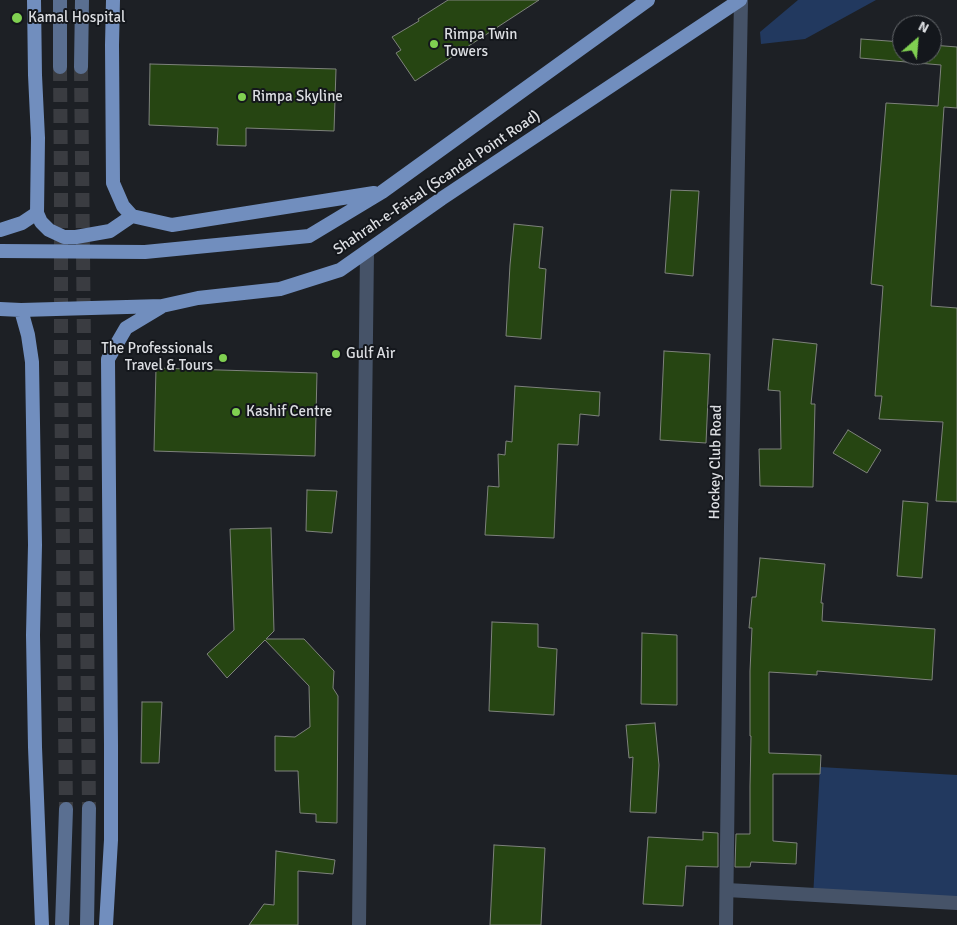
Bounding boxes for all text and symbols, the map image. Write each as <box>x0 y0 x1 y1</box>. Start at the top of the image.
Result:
place label: Kamal Hospital <box>28 9 125 27</box>
marker: Kamal Hospital <box>10 11 24 25</box>
north arrow <box>892 15 942 65</box>
text: N <box>915 17 932 37</box>
place label: Rimpa Twin Towers <box>444 26 518 61</box>
marker: Rimpa Twin Towers <box>428 38 440 50</box>
place label: Rimpa Skyline <box>252 88 343 106</box>
marker: Rimpa Skyline <box>236 91 248 103</box>
street label: Shahrah-e-Faisal (Scandal Point Road) <box>330 107 544 259</box>
place label: The Professionals Travel & Tours <box>101 340 213 375</box>
place label: Gulf Air <box>346 345 395 363</box>
marker: Gulf Air <box>330 348 342 360</box>
marker: The Professionals Travel & Tours <box>217 352 229 364</box>
place label: Kashif Centre <box>246 403 332 421</box>
street label: Hockey Club Road <box>706 405 726 519</box>
marker: Kashif Centre <box>230 406 242 418</box>

